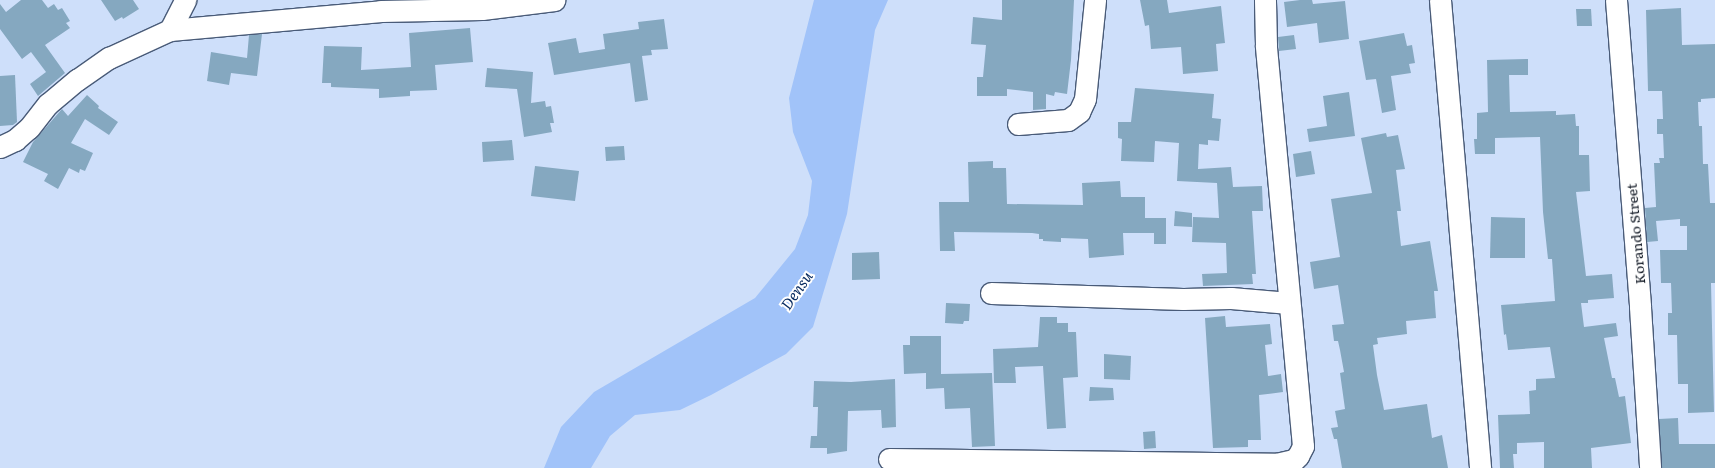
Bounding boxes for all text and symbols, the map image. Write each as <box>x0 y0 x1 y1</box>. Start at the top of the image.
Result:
street label: Korando Street <box>1622 183 1648 285</box>
water label: Densu <box>776 267 816 313</box>

